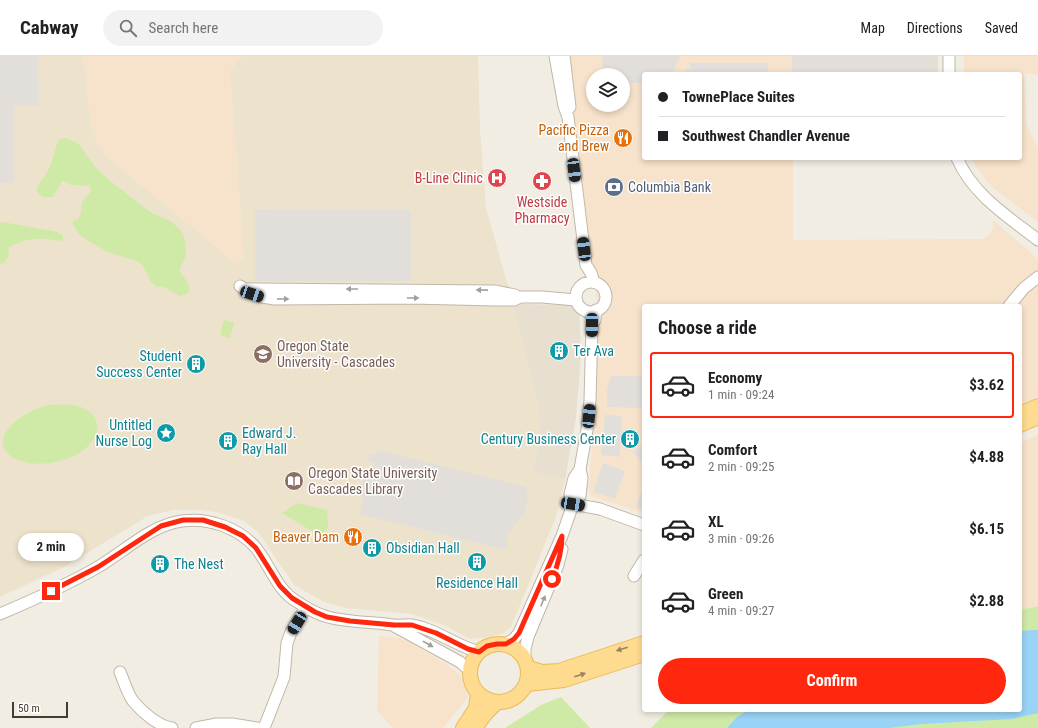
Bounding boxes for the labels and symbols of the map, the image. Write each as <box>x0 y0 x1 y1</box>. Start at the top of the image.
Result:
place label: Pacific Pizza and Brew <box>538 122 609 154</box>
restaurant icon: Pacific Pizza and Brew <box>612 127 634 149</box>
car <box>567 157 581 183</box>
hospital icon: B-Line Clinic <box>486 167 508 189</box>
place label: B-Line Clinic <box>415 170 483 186</box>
pharmacy icon: Westside Pharmacy <box>531 170 553 192</box>
bank icon: Columbia Bank <box>603 176 625 198</box>
place label: Columbia Bank <box>628 179 712 195</box>
place label: Westside Pharmacy <box>514 194 570 226</box>
car <box>577 236 591 262</box>
car <box>239 285 265 303</box>
one-way arrow <box>345 286 358 292</box>
one-way arrow <box>476 287 488 294</box>
one-way arrow <box>407 295 420 301</box>
one-way arrow <box>277 296 290 302</box>
car <box>586 313 598 337</box>
place label: Oregon State University - Cascades <box>277 338 395 370</box>
building icon: Ter Ava <box>548 340 570 362</box>
school or university icon: Oregon State University - Cascades <box>252 343 274 365</box>
place label: Ter Ava <box>573 343 614 359</box>
place label: Student Success Center <box>96 348 182 380</box>
building icon: Student Success Center <box>185 353 207 375</box>
car <box>582 403 596 429</box>
place label: Untitled Nurse Log <box>96 417 152 449</box>
place icon: Untitled Nurse Log <box>155 422 177 444</box>
place label: Edward J. Ray Hall <box>242 425 296 457</box>
building icon: Century Business Center <box>619 428 641 450</box>
building icon: Edward J. Ray Hall <box>217 430 239 452</box>
place label: Century Business Center <box>481 431 616 447</box>
place label: Oregon State University Cascades Library <box>308 465 437 497</box>
library icon: Oregon State University Cascades Library <box>283 470 305 492</box>
car <box>560 496 586 512</box>
restaurant icon: Beaver Dam <box>342 526 364 548</box>
place label: Beaver Dam <box>273 529 339 545</box>
callout: 2 min <box>18 533 84 561</box>
building icon: Obsidian Hall <box>361 537 383 559</box>
place label: Obsidian Hall <box>386 540 460 556</box>
building icon: Residence Hall <box>466 551 488 573</box>
building icon: The Nest <box>149 553 171 575</box>
place label: The Nest <box>174 556 224 572</box>
route start <box>543 570 561 588</box>
place label: Residence Hall <box>436 575 518 591</box>
route end <box>42 582 60 600</box>
one-way arrow <box>541 595 547 607</box>
car <box>286 610 308 636</box>
one-way arrow <box>422 641 433 648</box>
one-way arrow <box>616 647 628 653</box>
one-way arrow <box>574 672 586 678</box>
scale bar <box>12 700 68 719</box>

